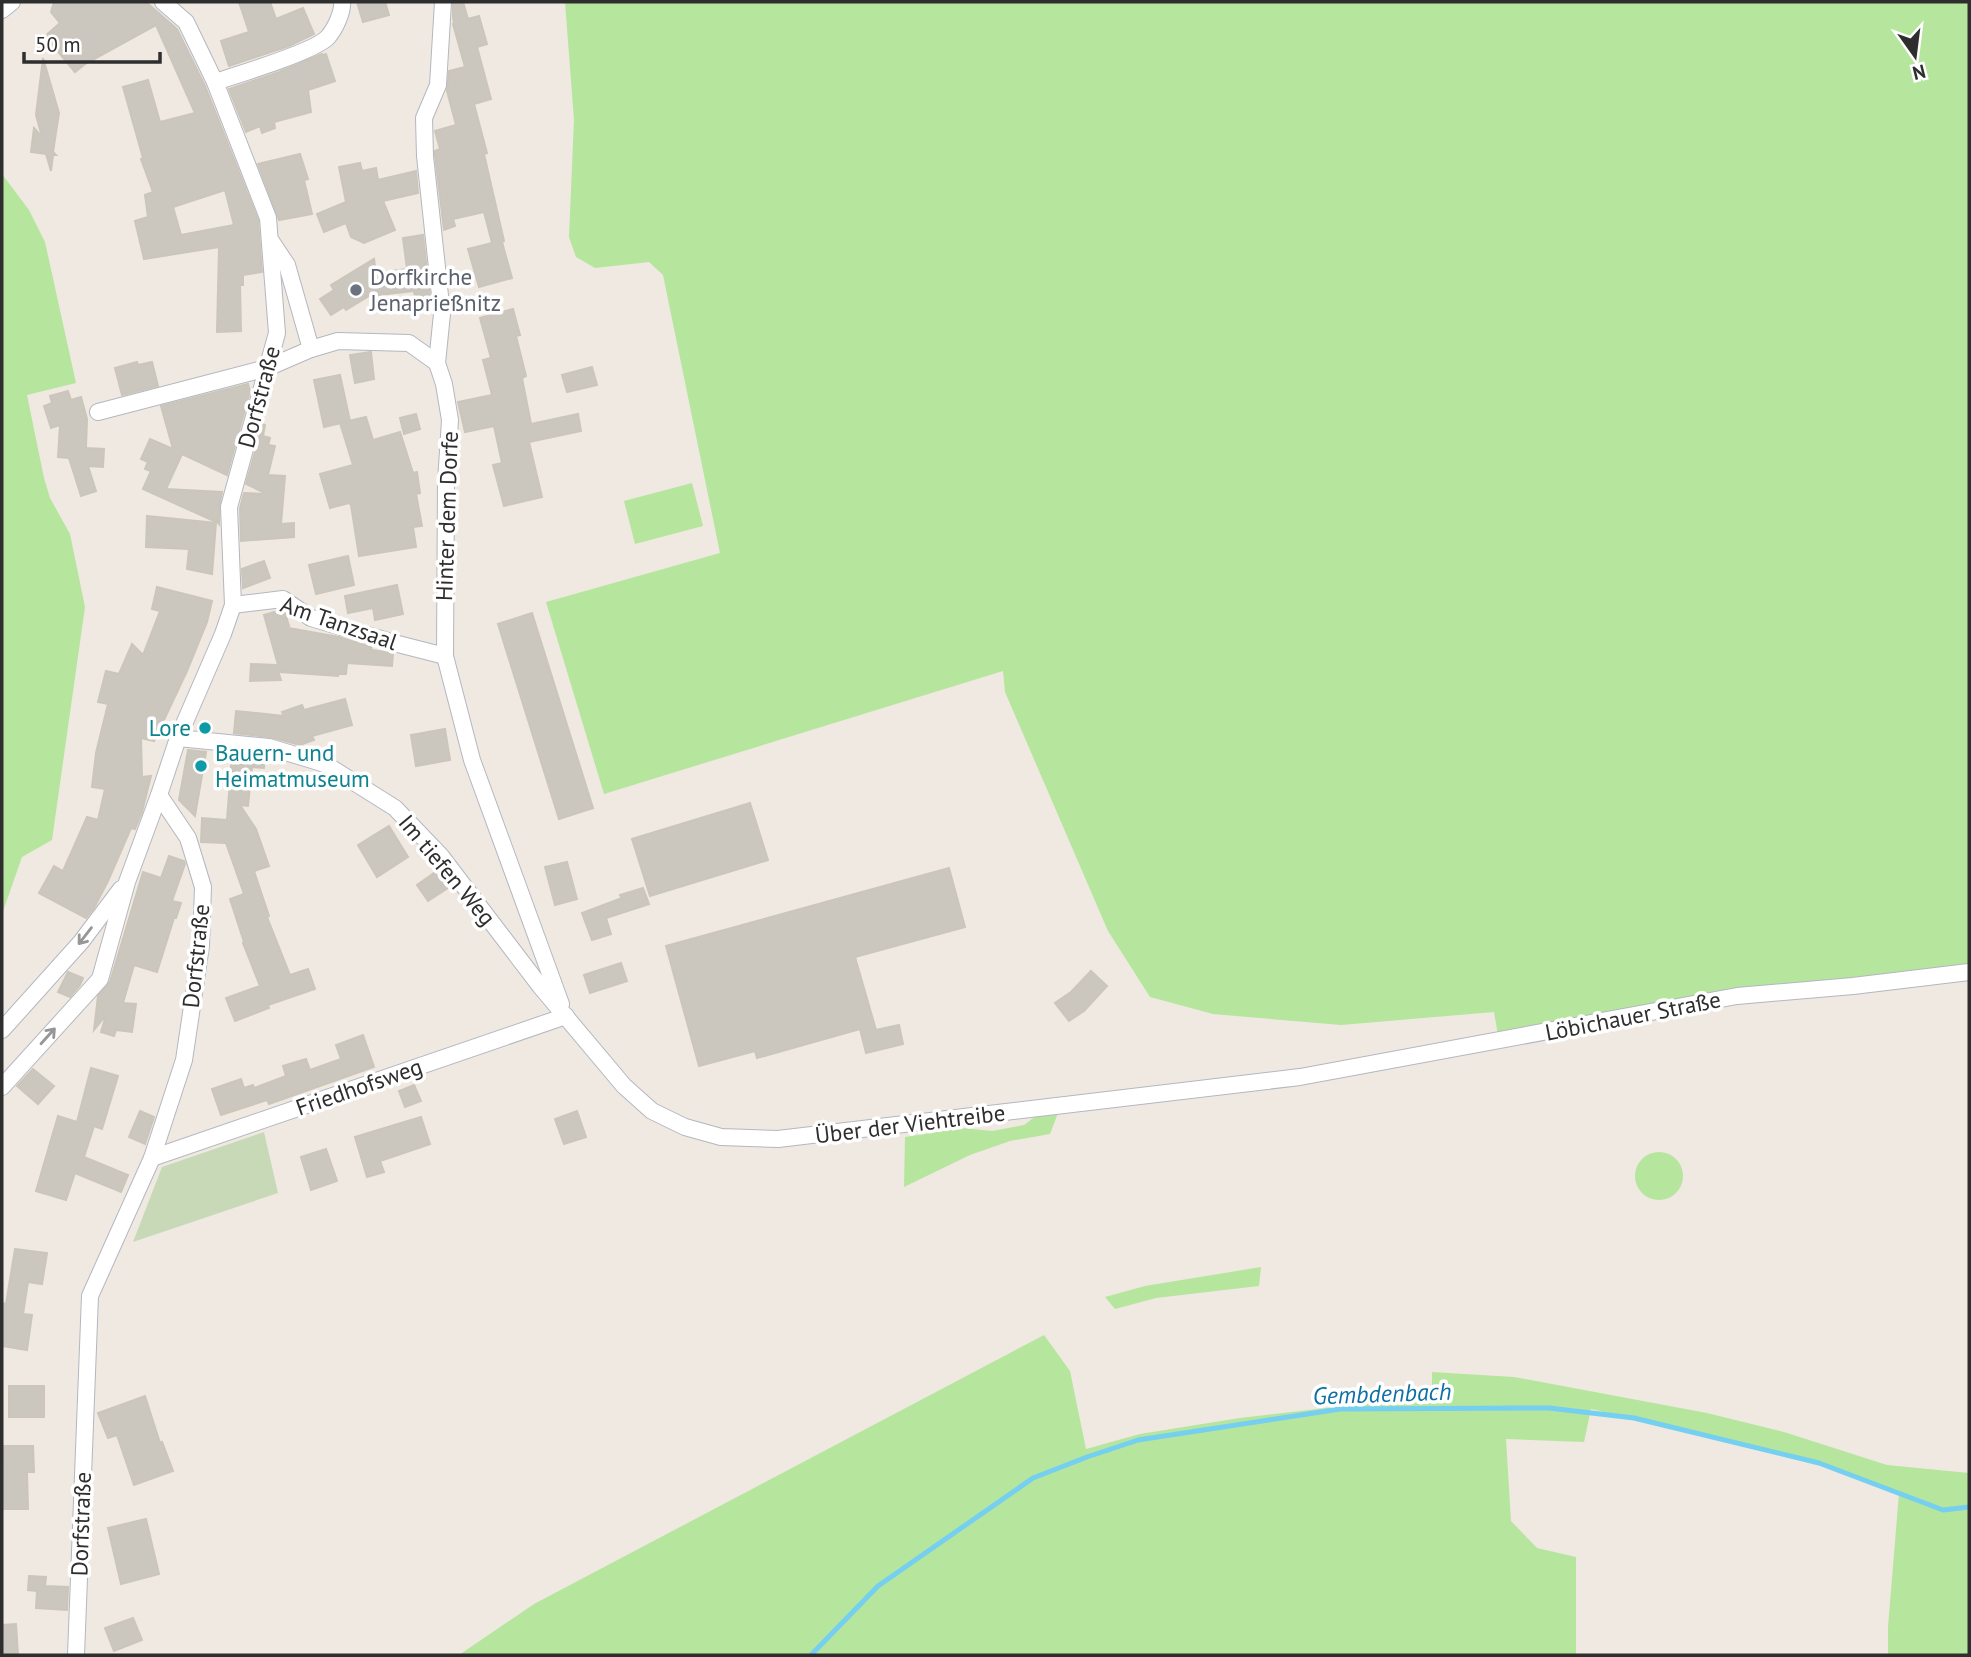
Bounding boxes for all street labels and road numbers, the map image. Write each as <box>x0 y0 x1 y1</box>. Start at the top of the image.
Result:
street label: Dorfstraße <box>231 343 286 451</box>
street label: Hinter dem Dorfe <box>429 430 464 602</box>
street label: Am Tanzsaal <box>277 589 402 656</box>
street label: Im tiefen Weg <box>393 808 502 931</box>
street label: Dorfstraße <box>176 902 215 1009</box>
street label: Löbichauer Straße <box>1543 984 1723 1047</box>
street label: Friedhofsweg <box>292 1051 426 1122</box>
street label: Über der Viehtreibe <box>813 1097 1007 1150</box>
street label: Dorfstraße <box>64 1471 97 1577</box>

